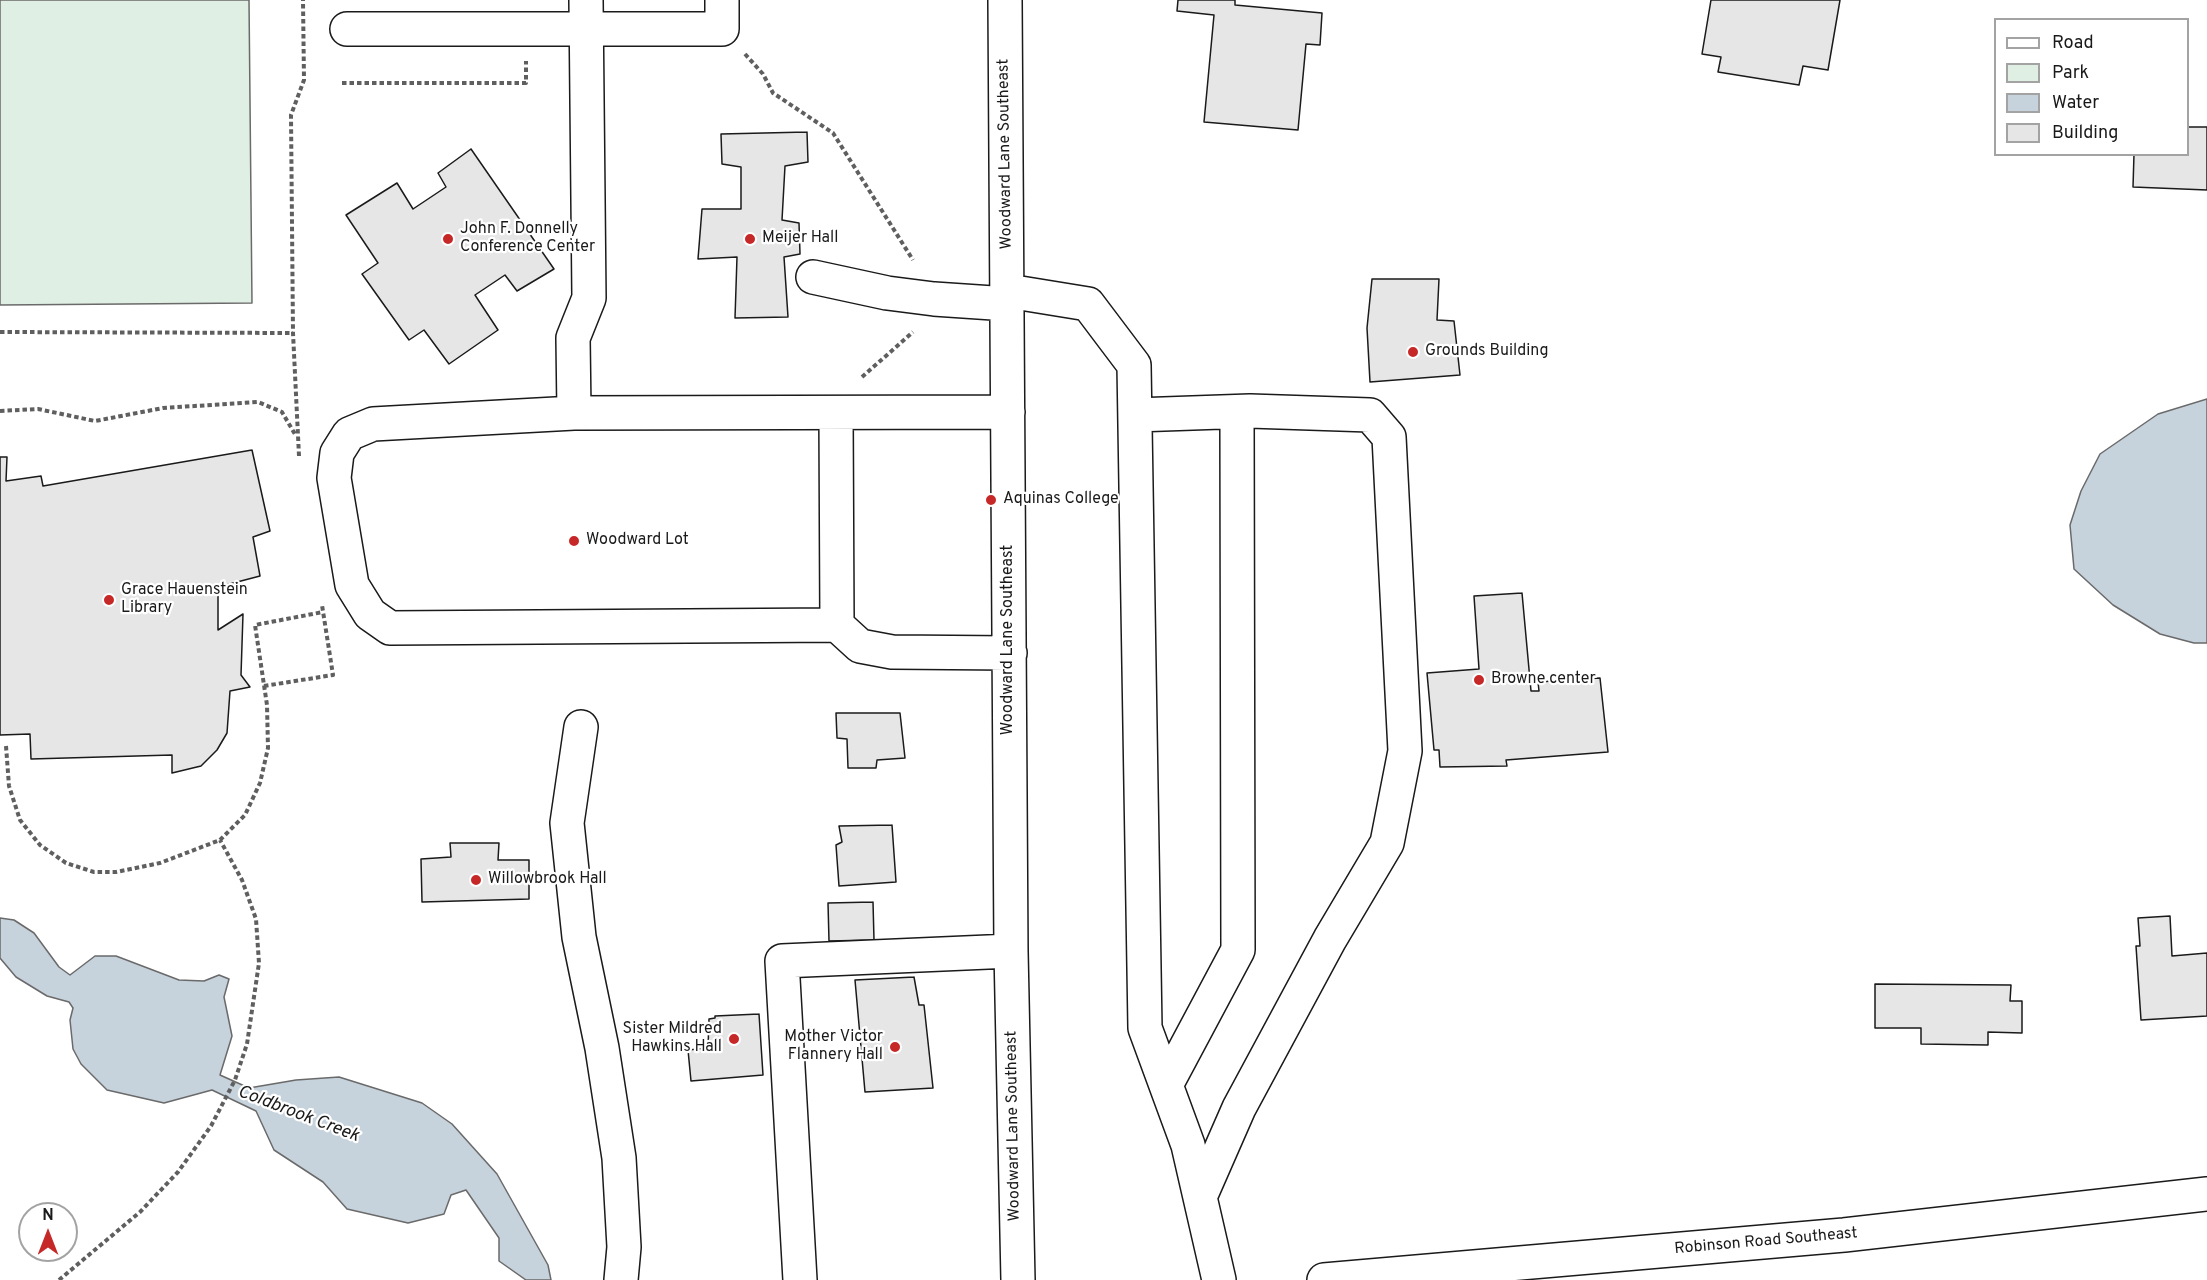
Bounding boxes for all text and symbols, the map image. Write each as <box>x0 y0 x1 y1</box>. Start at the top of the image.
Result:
legend <box>1994 18 2189 156</box>
text: Road <box>2052 32 2094 55</box>
street label: Woodward Lane Southeast <box>995 59 1017 249</box>
text: Park <box>2052 62 2089 85</box>
text: Water <box>2052 92 2099 115</box>
text: Building <box>2052 122 2118 145</box>
place label: John F. Donnelly Conference Center <box>460 220 595 258</box>
place label: Meijer Hall <box>762 229 838 249</box>
marker: John F. Donnelly Conference Center <box>441 232 455 246</box>
marker: Meijer Hall <box>743 232 757 246</box>
place label: Grounds Building <box>1425 342 1548 362</box>
marker: Grounds Building <box>1406 345 1420 359</box>
place label: Aquinas College <box>1003 490 1119 510</box>
marker: Aquinas College <box>984 493 998 507</box>
place label: Woodward Lot <box>586 531 689 551</box>
marker: Woodward Lot <box>567 534 581 548</box>
street label: Woodward Lane Southeast <box>999 545 1019 735</box>
place label: Grace Hauenstein Library <box>121 581 248 619</box>
marker: Grace Hauenstein Library <box>102 593 116 607</box>
place label: Browne center <box>1491 670 1596 690</box>
marker: Browne center <box>1472 673 1486 687</box>
place label: Willowbrook Hall <box>488 870 607 890</box>
marker: Willowbrook Hall <box>469 873 483 887</box>
place label: Sister Mildred Hawkins Hall <box>623 1020 722 1058</box>
place label: Mother Victor Flannery Hall <box>784 1028 883 1066</box>
street label: Woodward Lane Southeast <box>1003 1031 1025 1221</box>
marker: Sister Mildred Hawkins Hall <box>727 1032 741 1046</box>
marker: Mother Victor Flannery Hall <box>888 1040 902 1054</box>
water label: Coldbrook Creek <box>234 1082 362 1148</box>
north arrow <box>18 1202 78 1262</box>
text: N <box>42 1206 54 1226</box>
street label: Robinson Road Southeast <box>1674 1224 1858 1260</box>

